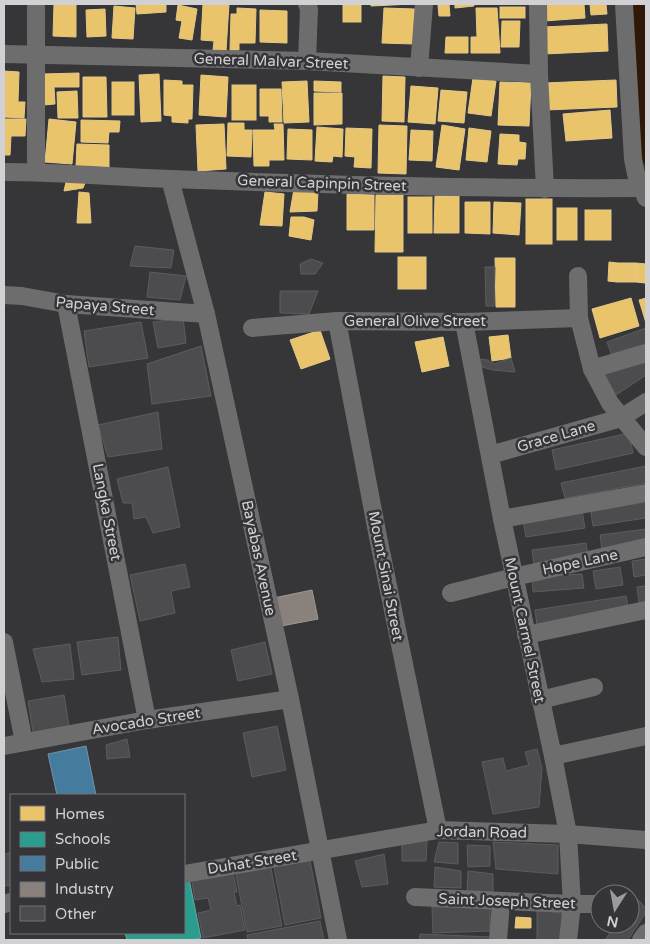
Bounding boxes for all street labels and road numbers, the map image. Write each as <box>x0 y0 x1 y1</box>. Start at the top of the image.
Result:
street label: General Malvar Street <box>193 49 349 73</box>
street label: General Capinpin Street <box>237 171 407 195</box>
street label: Papaya Street <box>55 293 155 319</box>
street label: General Olive Street <box>344 312 486 330</box>
street label: Grace Lane <box>515 416 597 456</box>
street label: Langka Street <box>89 462 125 563</box>
street label: Bayabas Avenue <box>238 499 280 617</box>
street label: Mount Sinai Street <box>365 509 407 643</box>
street label: Hope Lane <box>541 545 619 579</box>
street label: Mount Carmel Street <box>501 556 549 705</box>
street label: Avocado Street <box>91 704 202 738</box>
street label: Jordan Road <box>437 822 527 842</box>
street label: Duhat Street <box>206 846 298 878</box>
street label: Saint Joseph Street <box>438 890 576 912</box>

